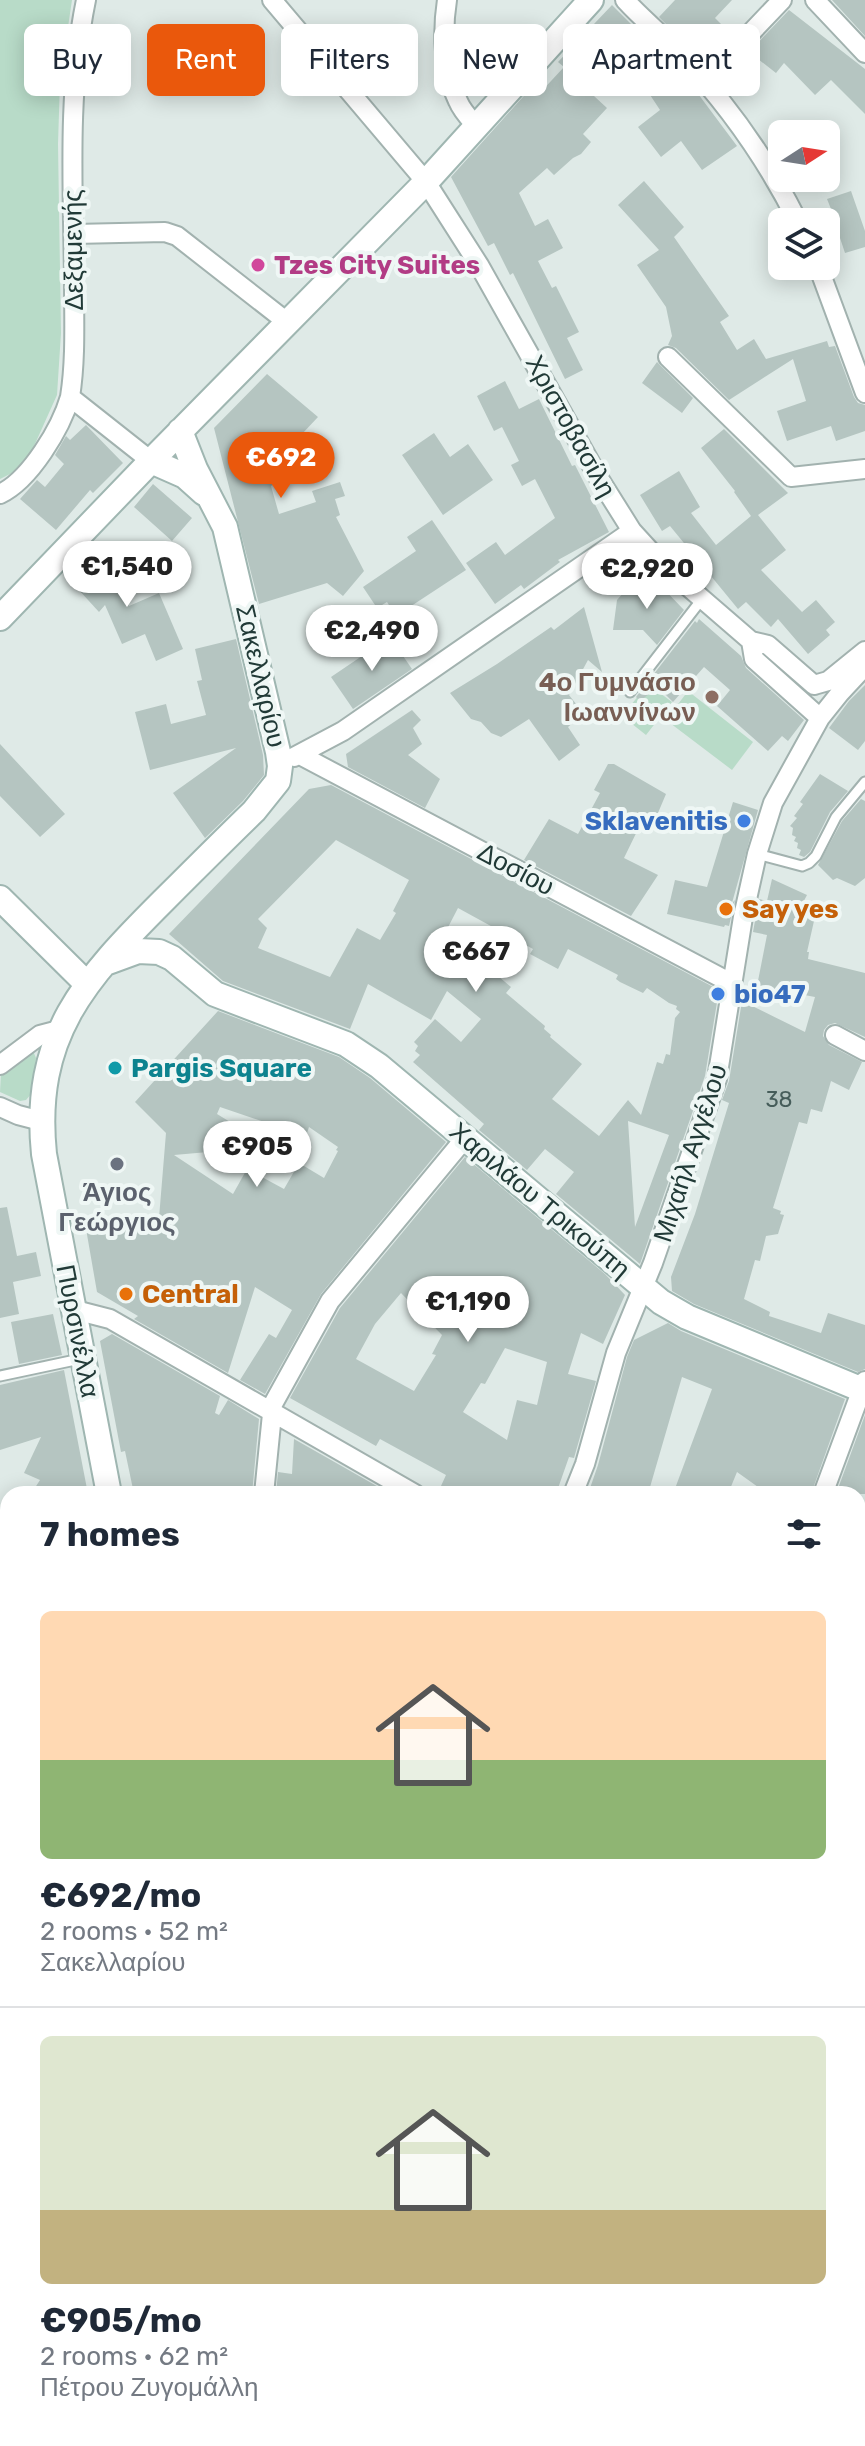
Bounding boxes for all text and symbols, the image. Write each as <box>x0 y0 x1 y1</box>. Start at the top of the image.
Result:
chip: Buy <box>24 24 131 96</box>
chip: Rent <box>147 24 265 96</box>
chip: Filters <box>281 24 418 96</box>
chip: New <box>434 24 547 96</box>
chip: Apartment <box>563 24 760 96</box>
north arrow <box>768 120 840 192</box>
map controls <box>768 120 840 280</box>
street label: Δεξαμενής <box>57 189 90 311</box>
button: layers <box>768 208 840 280</box>
place label: Tzes City Suites <box>274 250 480 281</box>
marker: Tzes City Suites <box>249 256 267 274</box>
street label: Χριστοβασίλη <box>519 350 622 503</box>
pin: €692 <box>234 432 328 500</box>
text: €692 <box>246 442 316 473</box>
pin: €1,540 <box>62 541 192 609</box>
pin: €2,920 <box>582 543 712 611</box>
text: €1,540 <box>81 551 173 582</box>
text: €2,920 <box>600 553 694 584</box>
street label: Σακελλαρίου <box>229 602 292 751</box>
pin: €2,490 <box>307 605 437 673</box>
text: €2,490 <box>324 615 420 646</box>
place label: 4ο Γυμνάσιο Ιωαννίνων <box>539 667 696 728</box>
marker: 4ο Γυμνάσιο Ιωαννίνων <box>703 688 721 706</box>
place label: Sklavenitis <box>585 806 728 837</box>
marker: Sklavenitis <box>735 812 753 830</box>
street label: Δοσίου <box>472 836 559 902</box>
place label: Say yes <box>742 894 839 925</box>
marker: Say yes <box>717 900 735 918</box>
pin: €667 <box>429 926 523 994</box>
text: €667 <box>442 936 510 967</box>
place label: bio47 <box>734 979 806 1010</box>
marker: bio47 <box>709 985 727 1003</box>
place label: Pargis Square <box>131 1053 312 1084</box>
marker: Pargis Square <box>106 1059 124 1077</box>
street label: Μιχαήλ Αγγέλου <box>647 1060 734 1246</box>
house number: 38 <box>765 1086 793 1113</box>
street label: Χαριλάου Τρικούπη <box>443 1116 636 1285</box>
pin: €905 <box>210 1121 304 1189</box>
text: €905 <box>221 1131 293 1162</box>
marker: Άγιος Γεώργιος <box>108 1155 126 1173</box>
place label: Άγιος Γεώργιος <box>58 1177 176 1238</box>
street label: Πυρσινέλλα <box>49 1262 106 1400</box>
pin: €1,190 <box>403 1276 533 1344</box>
place label: Central <box>142 1279 239 1310</box>
marker: Central <box>117 1285 135 1303</box>
text: €1,190 <box>425 1286 511 1317</box>
icon: filters <box>782 1512 826 1556</box>
text: 7 homes <box>40 1514 180 1555</box>
icon: home <box>361 1663 505 1807</box>
text: €692/mo <box>40 1875 201 1916</box>
text: 2 rooms · 52 m² <box>40 1916 228 1947</box>
text: Σακελλαρίου <box>40 1947 186 1978</box>
icon: home <box>361 2088 505 2232</box>
text: €905/mo <box>40 2300 202 2341</box>
text: 2 rooms · 62 m² <box>40 2341 228 2372</box>
text: Πέτρου Ζυγομάλλη <box>40 2372 259 2403</box>

